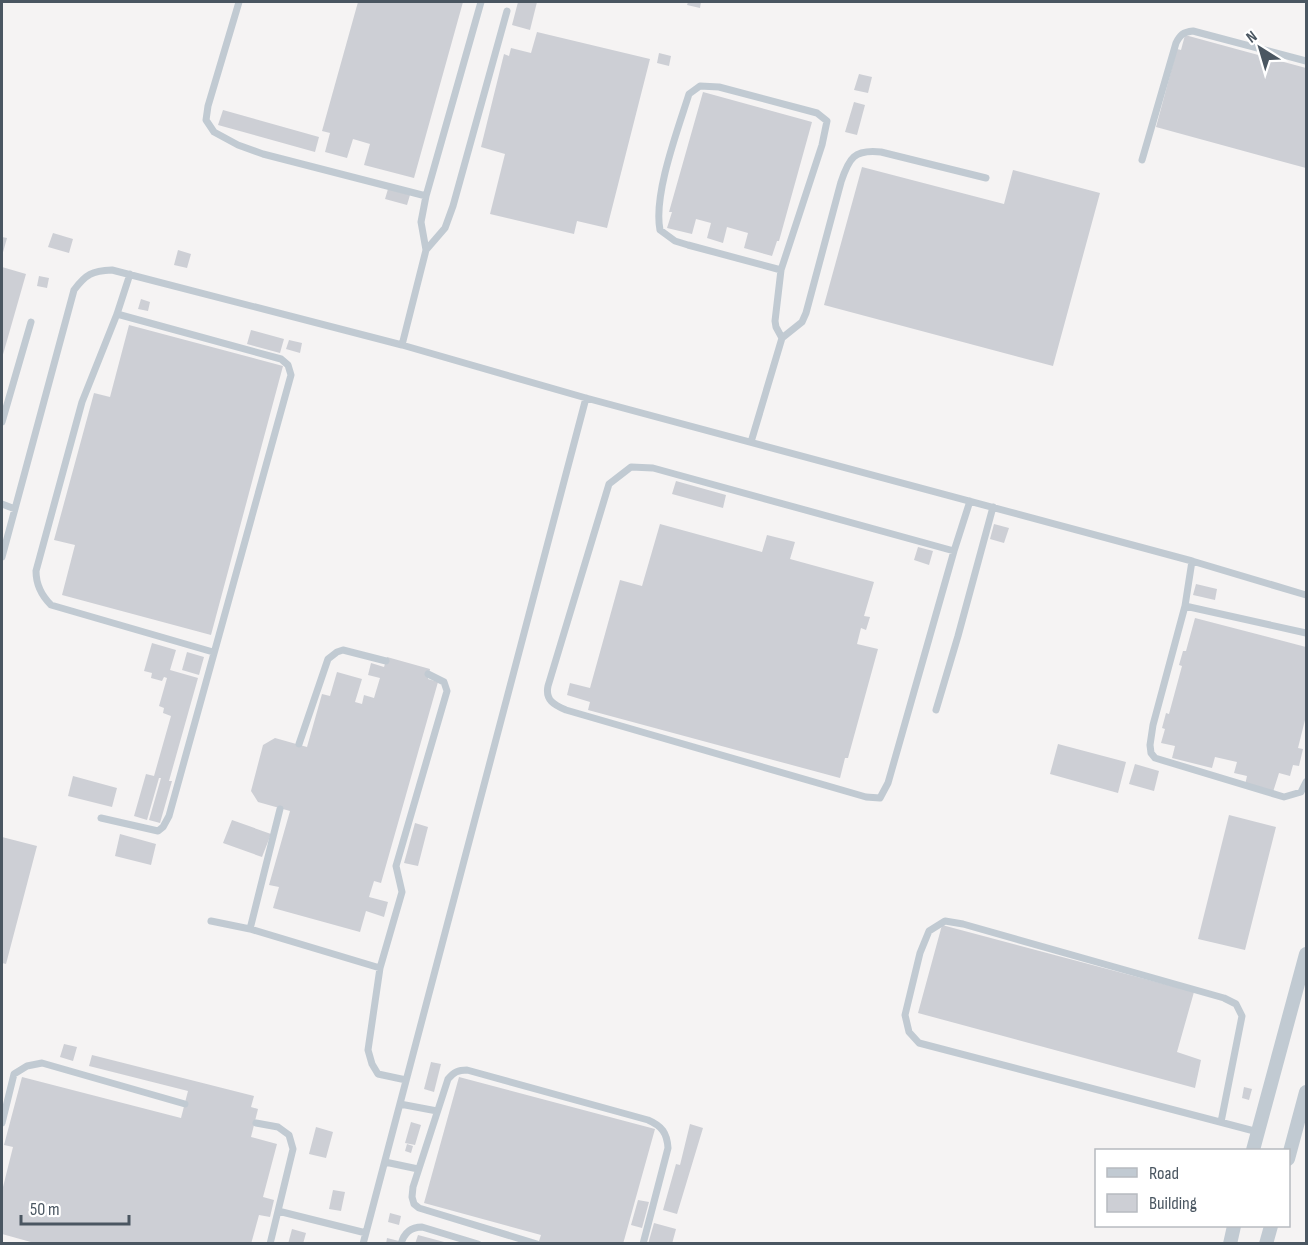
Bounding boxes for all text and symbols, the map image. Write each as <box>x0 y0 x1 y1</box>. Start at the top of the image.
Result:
north arrow <box>1230 18 1290 78</box>
text: N <box>1243 27 1261 47</box>
legend <box>1095 1149 1290 1227</box>
text: Road <box>1149 1163 1179 1184</box>
scale bar <box>21 1188 129 1226</box>
text: Building <box>1149 1193 1197 1214</box>
text: 50 m <box>30 1199 60 1220</box>

